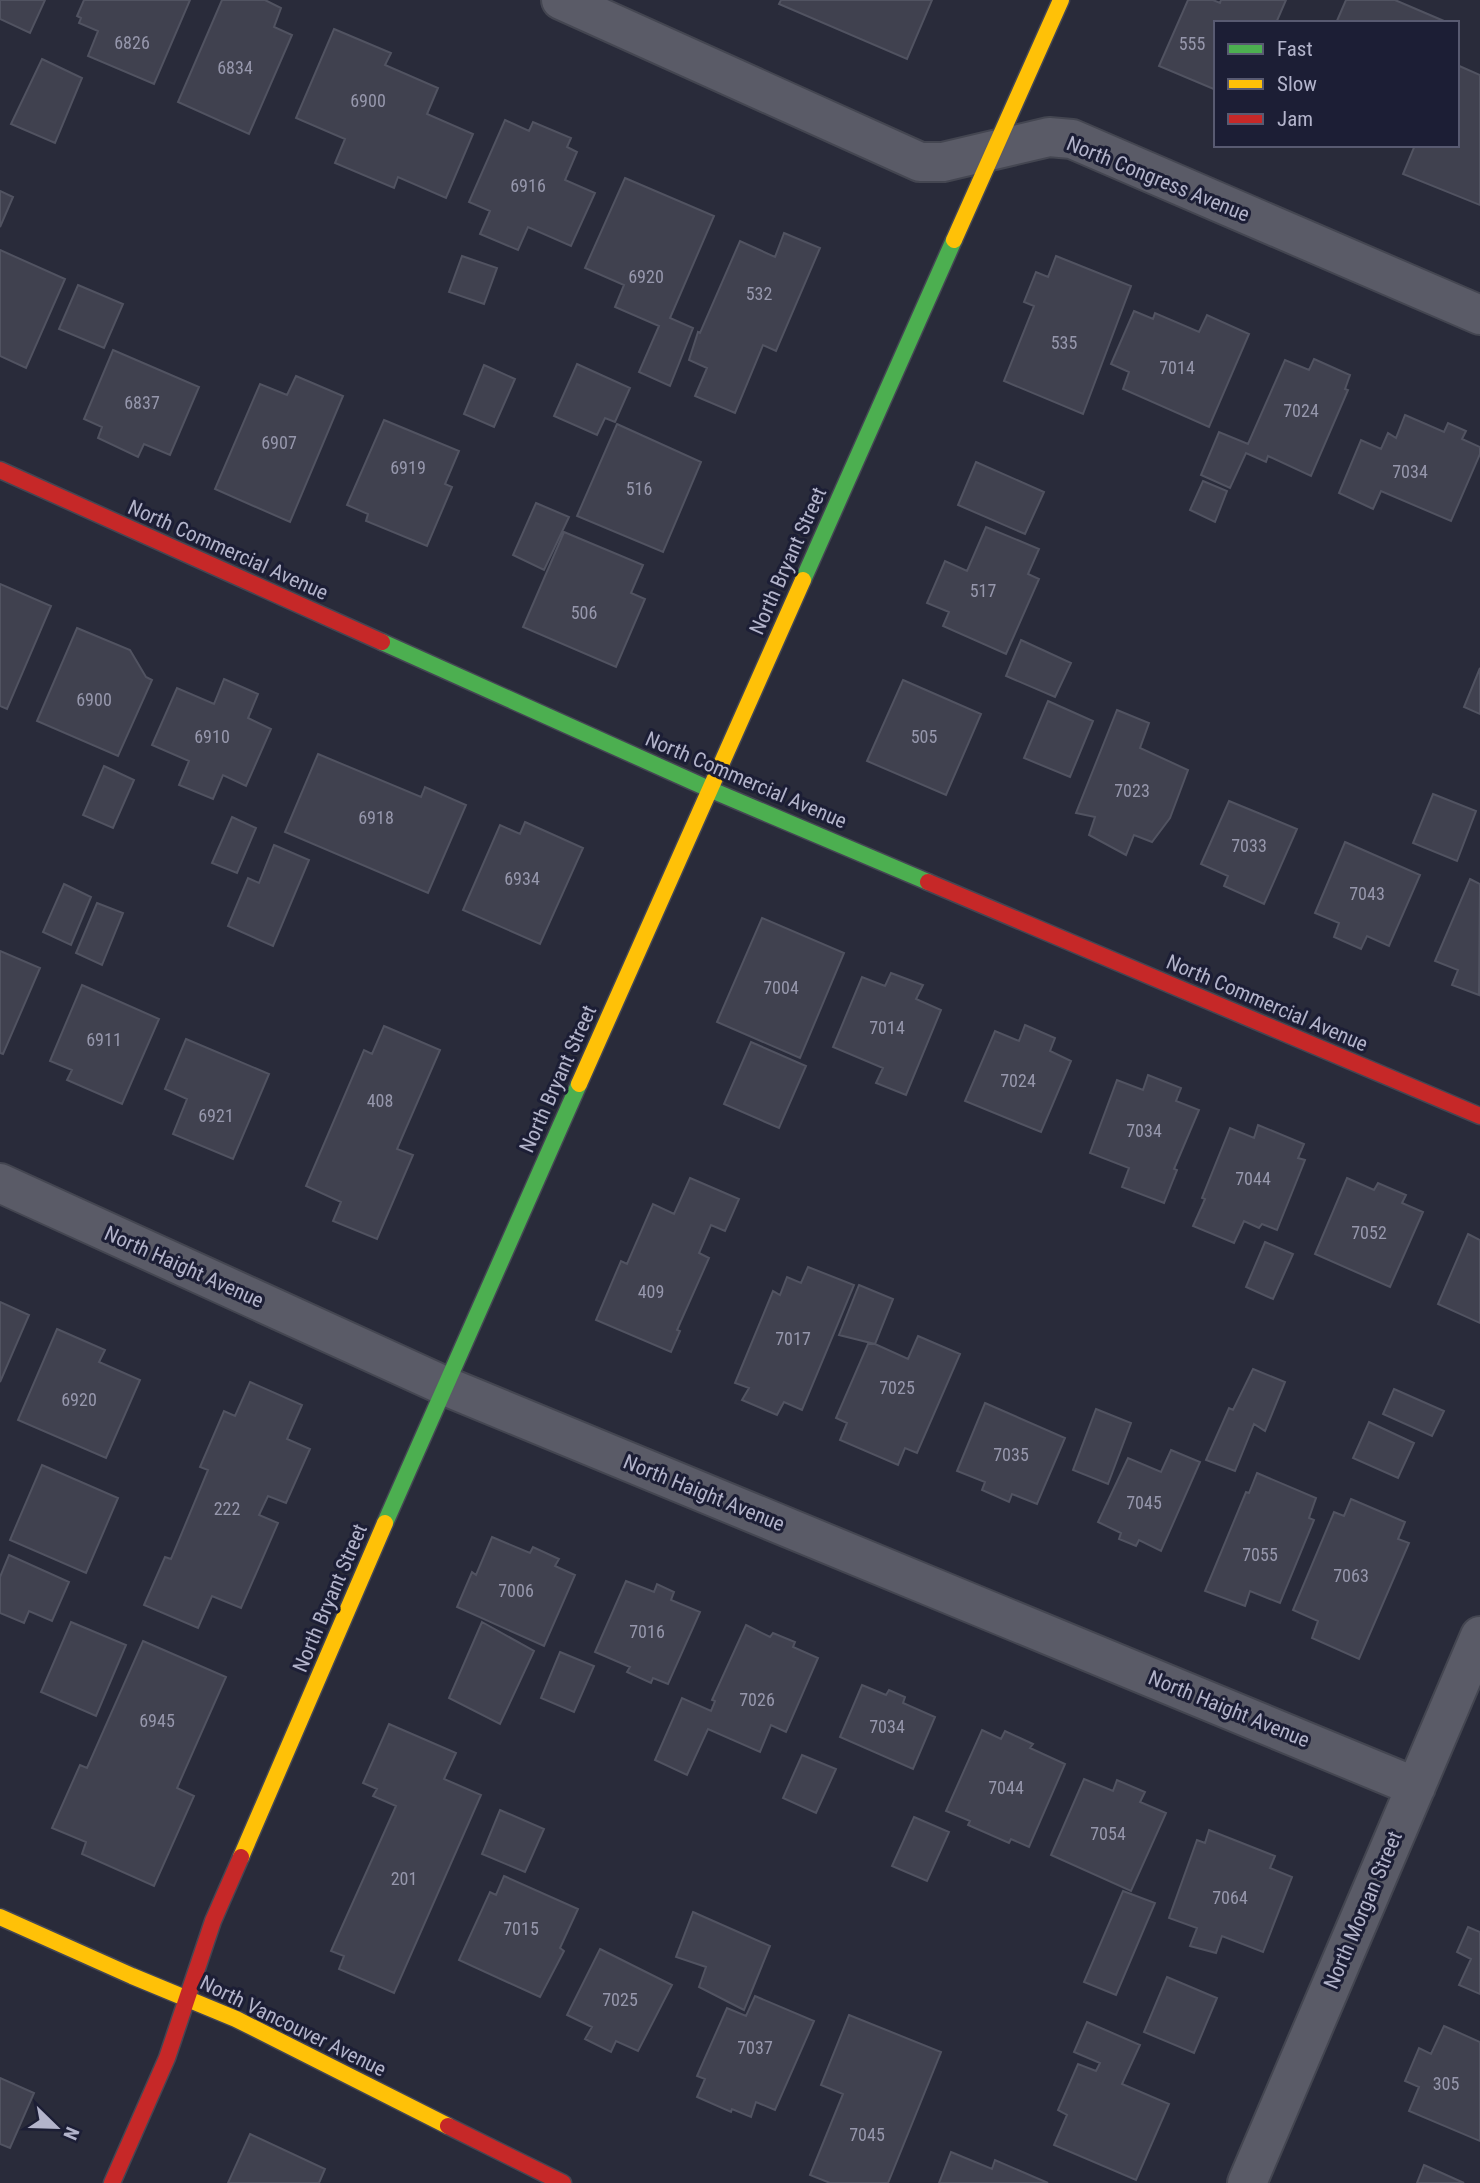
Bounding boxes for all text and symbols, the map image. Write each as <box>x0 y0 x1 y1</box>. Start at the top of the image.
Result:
legend <box>1214 21 1459 147</box>
house number: 6826 <box>114 32 150 53</box>
house number: 555 <box>1179 33 1205 54</box>
text: Fast <box>1277 37 1313 61</box>
house number: 6834 <box>217 57 253 78</box>
text: Slow <box>1277 72 1317 96</box>
house number: 6900 <box>350 90 386 111</box>
text: Jam <box>1277 107 1313 131</box>
street label: North Congress Avenue <box>1063 131 1253 227</box>
house number: 6916 <box>510 175 546 196</box>
house number: 6920 <box>628 266 664 287</box>
house number: 532 <box>746 283 772 304</box>
house number: 535 <box>1051 332 1077 353</box>
house number: 7014 <box>1159 357 1195 378</box>
house number: 6837 <box>124 392 160 413</box>
house number: 7024 <box>1283 400 1319 421</box>
house number: 6907 <box>261 432 297 453</box>
house number: 6919 <box>390 457 426 478</box>
house number: 7034 <box>1392 461 1428 482</box>
house number: 516 <box>626 478 652 499</box>
street label: North Bryant Street <box>745 484 831 638</box>
street label: North Commercial Avenue <box>124 495 332 605</box>
house number: 517 <box>970 580 996 601</box>
house number: 506 <box>571 602 597 623</box>
house number: 6900 <box>76 689 112 710</box>
house number: 6910 <box>194 726 230 747</box>
house number: 505 <box>911 726 937 747</box>
street label: North Commercial Avenue <box>642 727 850 833</box>
house number: 7023 <box>1114 780 1150 801</box>
house number: 6918 <box>358 807 394 828</box>
house number: 7033 <box>1231 835 1267 856</box>
house number: 6934 <box>504 868 540 889</box>
house number: 7043 <box>1349 883 1385 904</box>
street label: North Commercial Avenue <box>1163 950 1371 1056</box>
house number: 7004 <box>763 977 799 998</box>
street label: North Bryant Street <box>515 1002 601 1156</box>
house number: 7014 <box>869 1017 905 1038</box>
house number: 6911 <box>86 1029 122 1050</box>
house number: 7024 <box>1000 1070 1036 1091</box>
house number: 408 <box>367 1090 393 1111</box>
house number: 6921 <box>198 1105 234 1126</box>
house number: 7034 <box>1126 1120 1162 1141</box>
house number: 7044 <box>1235 1168 1271 1189</box>
street label: North Haight Avenue <box>101 1221 267 1313</box>
house number: 7052 <box>1351 1222 1387 1243</box>
house number: 409 <box>638 1281 664 1302</box>
house number: 7017 <box>775 1328 811 1349</box>
house number: 7025 <box>879 1377 915 1398</box>
house number: 6920 <box>61 1389 97 1410</box>
house number: 7035 <box>993 1444 1029 1465</box>
street label: North Haight Avenue <box>620 1450 788 1536</box>
house number: 7045 <box>1126 1492 1162 1513</box>
house number: 222 <box>214 1498 240 1519</box>
street label: North Bryant Street <box>288 1520 372 1676</box>
house number: 7055 <box>1242 1544 1278 1565</box>
house number: 7063 <box>1333 1565 1369 1586</box>
house number: 7006 <box>498 1580 534 1601</box>
house number: 7016 <box>629 1621 665 1642</box>
street label: North Haight Avenue <box>1145 1666 1313 1752</box>
house number: 7026 <box>739 1689 775 1710</box>
house number: 6945 <box>139 1710 175 1731</box>
house number: 7034 <box>869 1716 905 1737</box>
house number: 7044 <box>988 1777 1024 1798</box>
house number: 7054 <box>1090 1823 1126 1844</box>
street label: North Morgan Street <box>1319 1828 1407 1992</box>
house number: 201 <box>391 1868 417 1889</box>
house number: 7064 <box>1212 1887 1248 1908</box>
house number: 7015 <box>503 1918 539 1939</box>
street label: North Vancouver Avenue <box>196 1971 390 2082</box>
house number: 7025 <box>602 1989 638 2010</box>
house number: 7037 <box>737 2037 773 2058</box>
house number: 305 <box>1433 2073 1459 2094</box>
north arrow <box>21 2092 91 2162</box>
text: N <box>58 2124 84 2143</box>
house number: 7045 <box>849 2124 885 2145</box>

